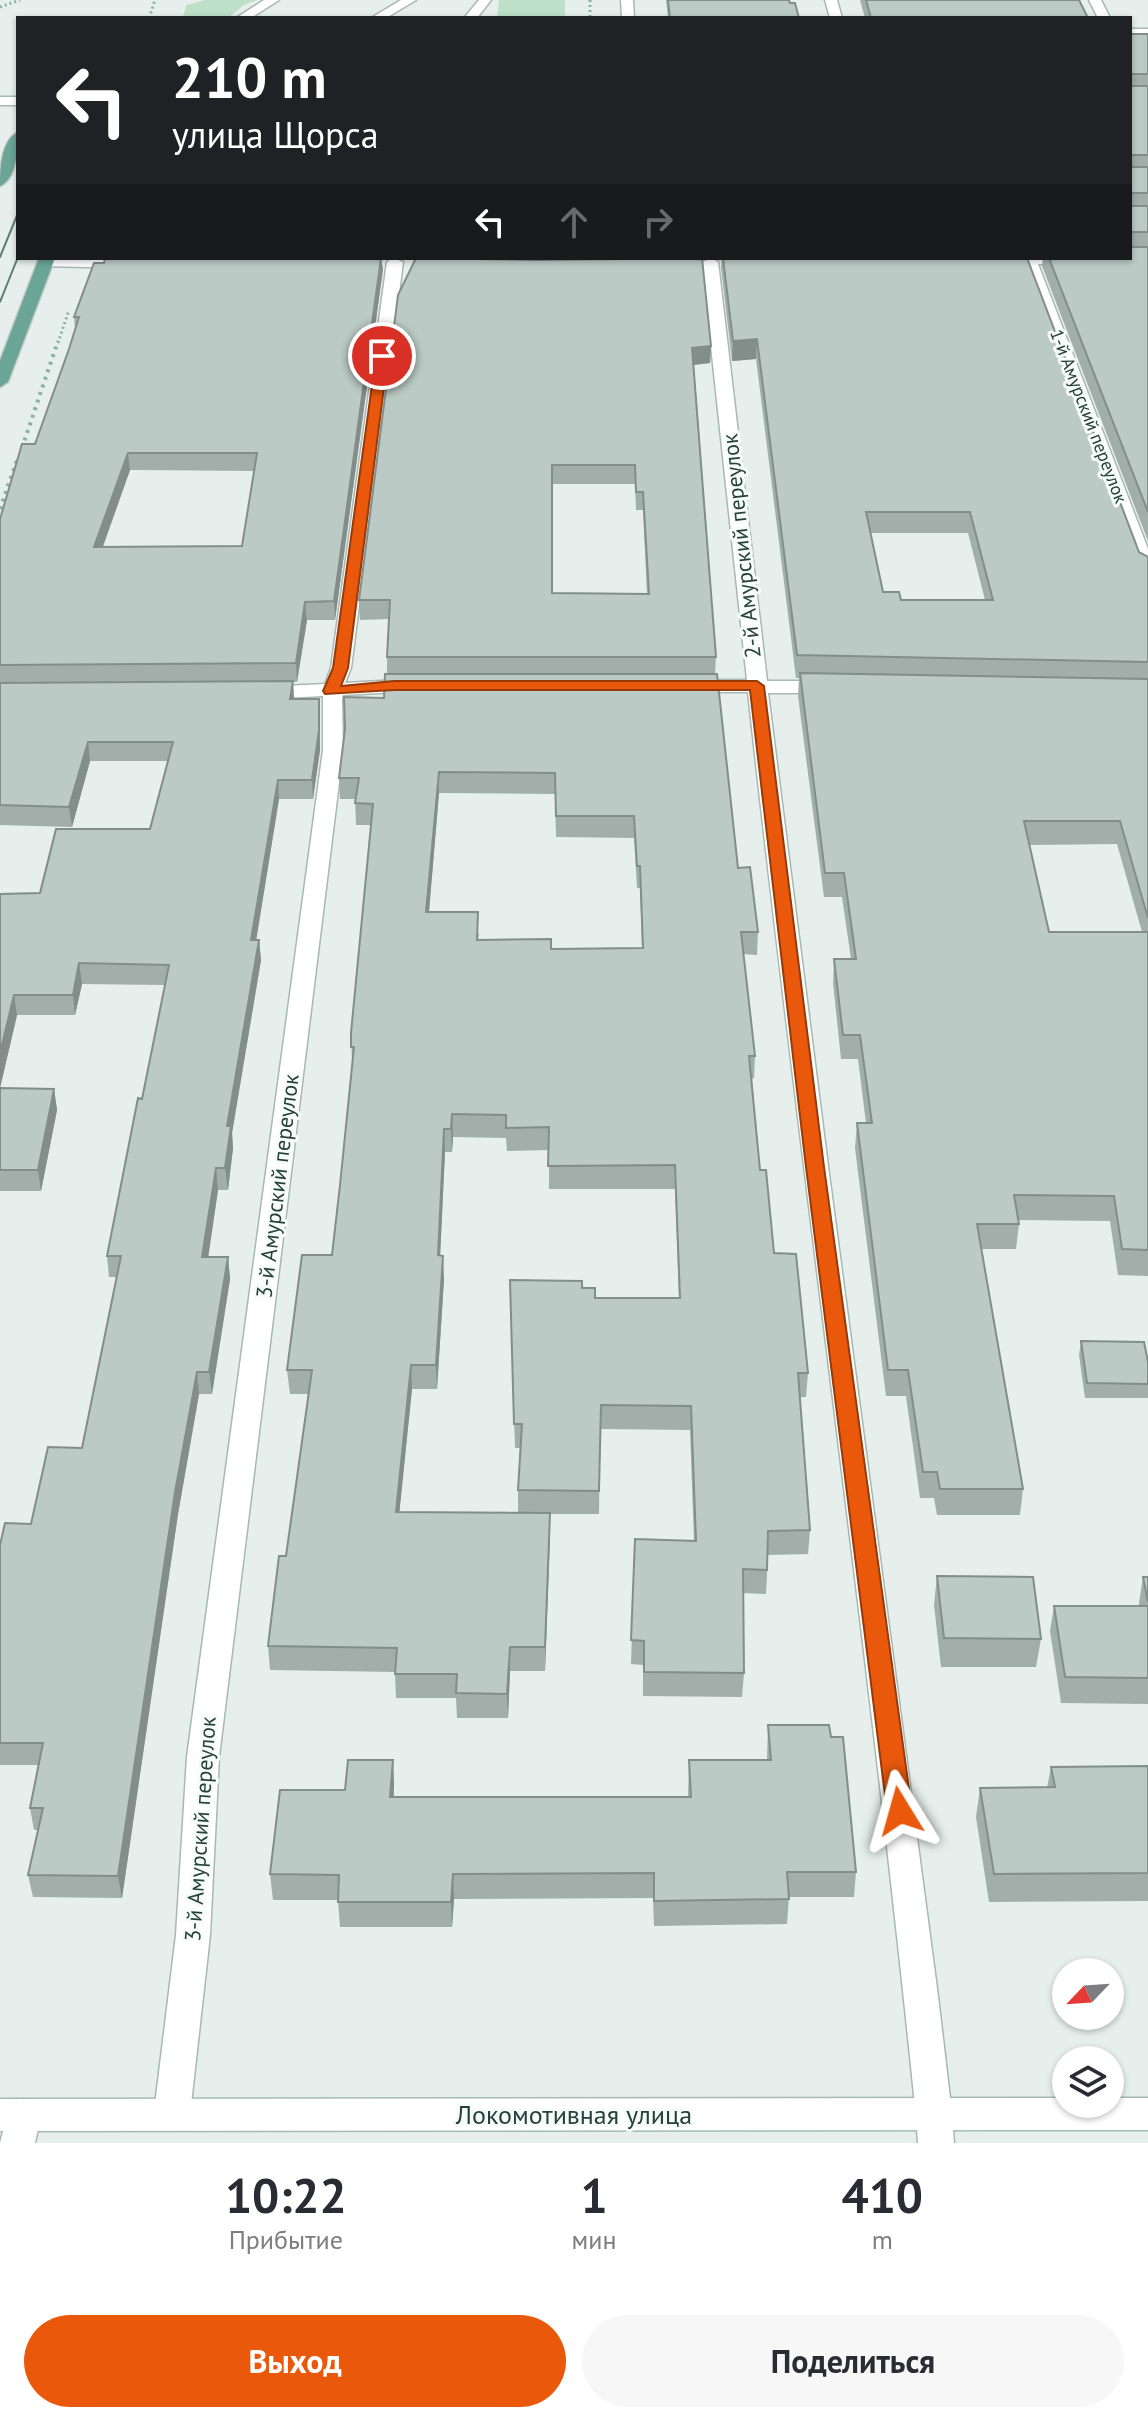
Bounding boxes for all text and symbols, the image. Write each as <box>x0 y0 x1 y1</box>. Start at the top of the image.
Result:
text: 210 m <box>172 41 327 113</box>
icon: left <box>40 48 144 152</box>
text: улица Щорса <box>172 111 379 158</box>
icon: left <box>468 200 512 244</box>
icon: ahead <box>552 200 596 244</box>
icon: right <box>636 200 680 244</box>
pin <box>348 322 416 390</box>
street label: 1-й Амурский переулок <box>1045 326 1133 507</box>
icon: arrive <box>360 334 404 378</box>
street label: 2-й Амурский переулок <box>715 432 767 660</box>
street label: 3-й Амурский переулок <box>249 1072 305 1300</box>
street label: 3-й Амурский переулок <box>178 1715 222 1943</box>
position arrow <box>858 1769 942 1853</box>
north arrow <box>1052 1958 1124 2030</box>
map controls <box>1052 1958 1124 2118</box>
button: layers <box>1052 2046 1124 2118</box>
street label: Локомотивная улица <box>455 2098 692 2131</box>
text: 10:22 <box>225 2164 347 2226</box>
text: 1 <box>580 2164 608 2226</box>
text: 410 <box>841 2164 923 2226</box>
text: Прибытие <box>229 2223 343 2256</box>
text: мин <box>572 2223 617 2256</box>
text: m <box>872 2223 893 2256</box>
button: Выход <box>24 2315 566 2407</box>
button: Поделиться <box>582 2315 1124 2407</box>

